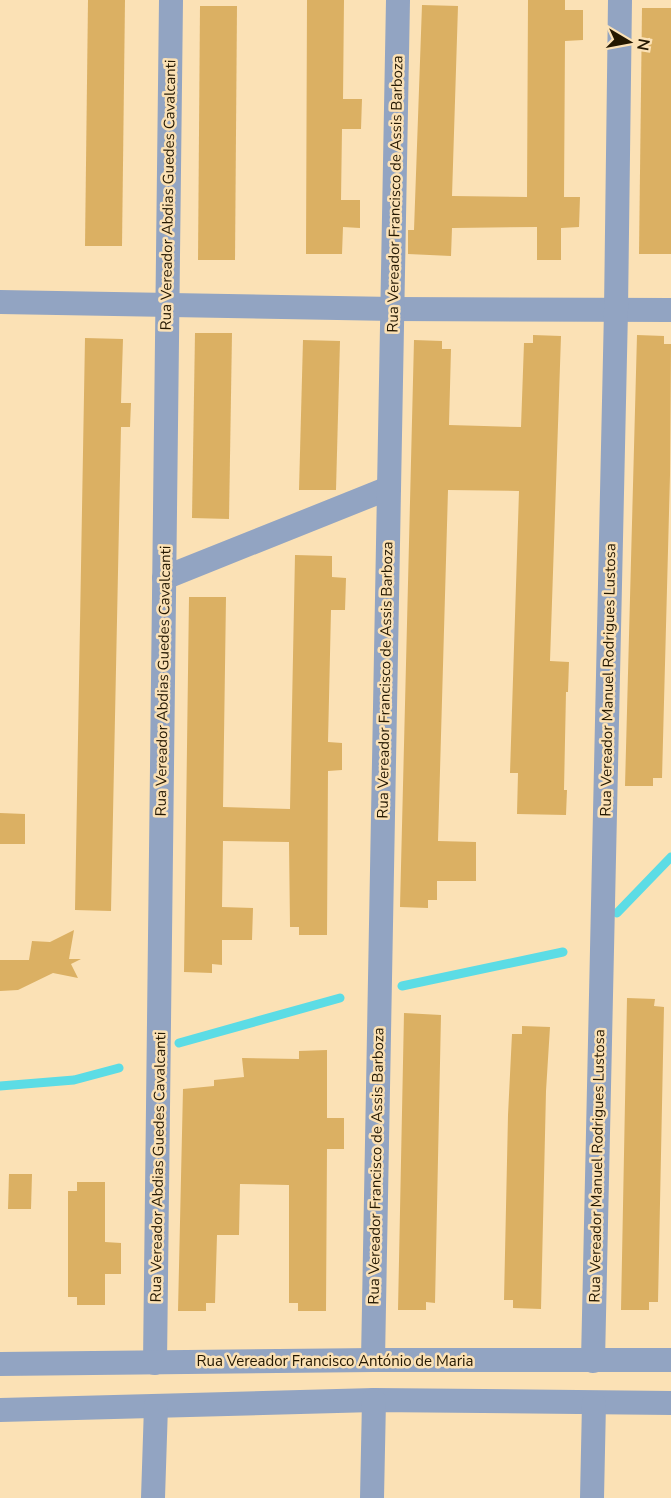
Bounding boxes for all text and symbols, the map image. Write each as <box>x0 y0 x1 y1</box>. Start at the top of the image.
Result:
north arrow <box>599 12 659 72</box>
text: N <box>631 37 655 52</box>
street label: Rua Vereador Francisco de Assis Barboza <box>383 55 407 333</box>
street label: Rua Vereador Abdias Guedes Cavalcanti <box>156 59 180 331</box>
street label: Rua Vereador Francisco de Assis Barboza <box>373 541 397 819</box>
street label: Rua Vereador Manuel Rodrigues Lustosa <box>596 543 620 817</box>
street label: Rua Vereador Abdias Guedes Cavalcanti <box>151 545 175 817</box>
street label: Rua Vereador Francisco de Assis Barboza <box>364 1027 388 1305</box>
street label: Rua Vereador Manuel Rodrigues Lustosa <box>585 1029 609 1303</box>
street label: Rua Vereador Abdias Guedes Cavalcanti <box>146 1031 170 1303</box>
street label: Rua Vereador Francisco António de Maria <box>197 1351 474 1371</box>

